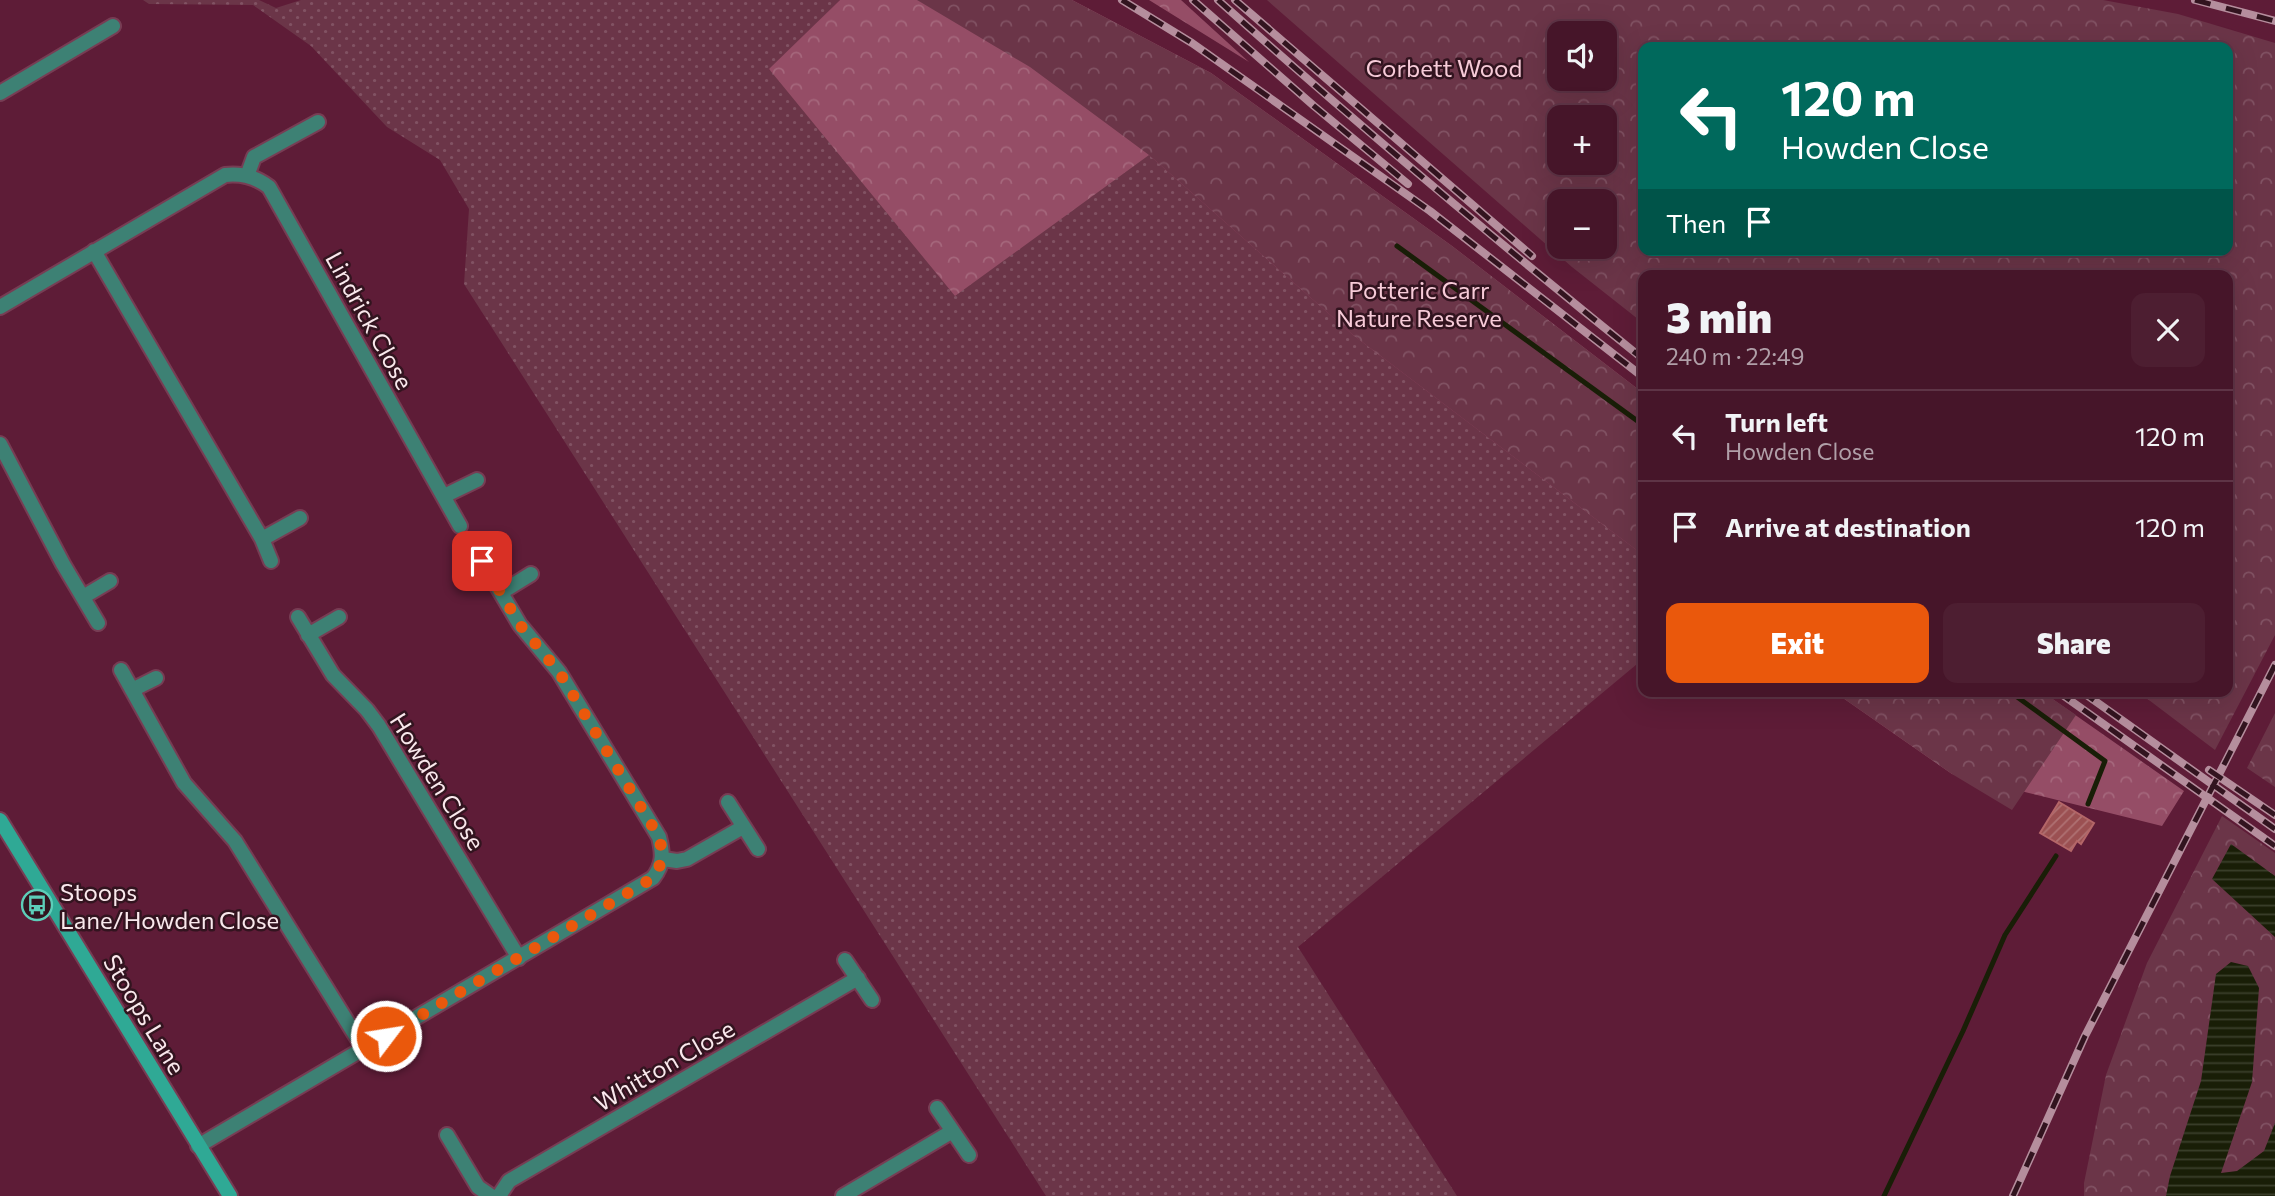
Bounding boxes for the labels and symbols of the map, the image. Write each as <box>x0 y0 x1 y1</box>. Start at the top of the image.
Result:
park label: Corbett Wood <box>1366 53 1522 82</box>
street label: Lindrick Close <box>320 246 420 394</box>
park label: Potteric Carr Nature Reserve <box>1336 275 1502 332</box>
pin <box>452 531 512 591</box>
street label: Howden Close <box>384 707 492 855</box>
place label: Stoops Lane/Howden Close <box>60 877 279 934</box>
bus stop icon: Stoops Lane/Howden Close <box>20 888 54 922</box>
street label: Stoops Lane <box>98 949 192 1079</box>
position arrow <box>349 999 423 1073</box>
street label: Whitton Close <box>589 1013 739 1117</box>

